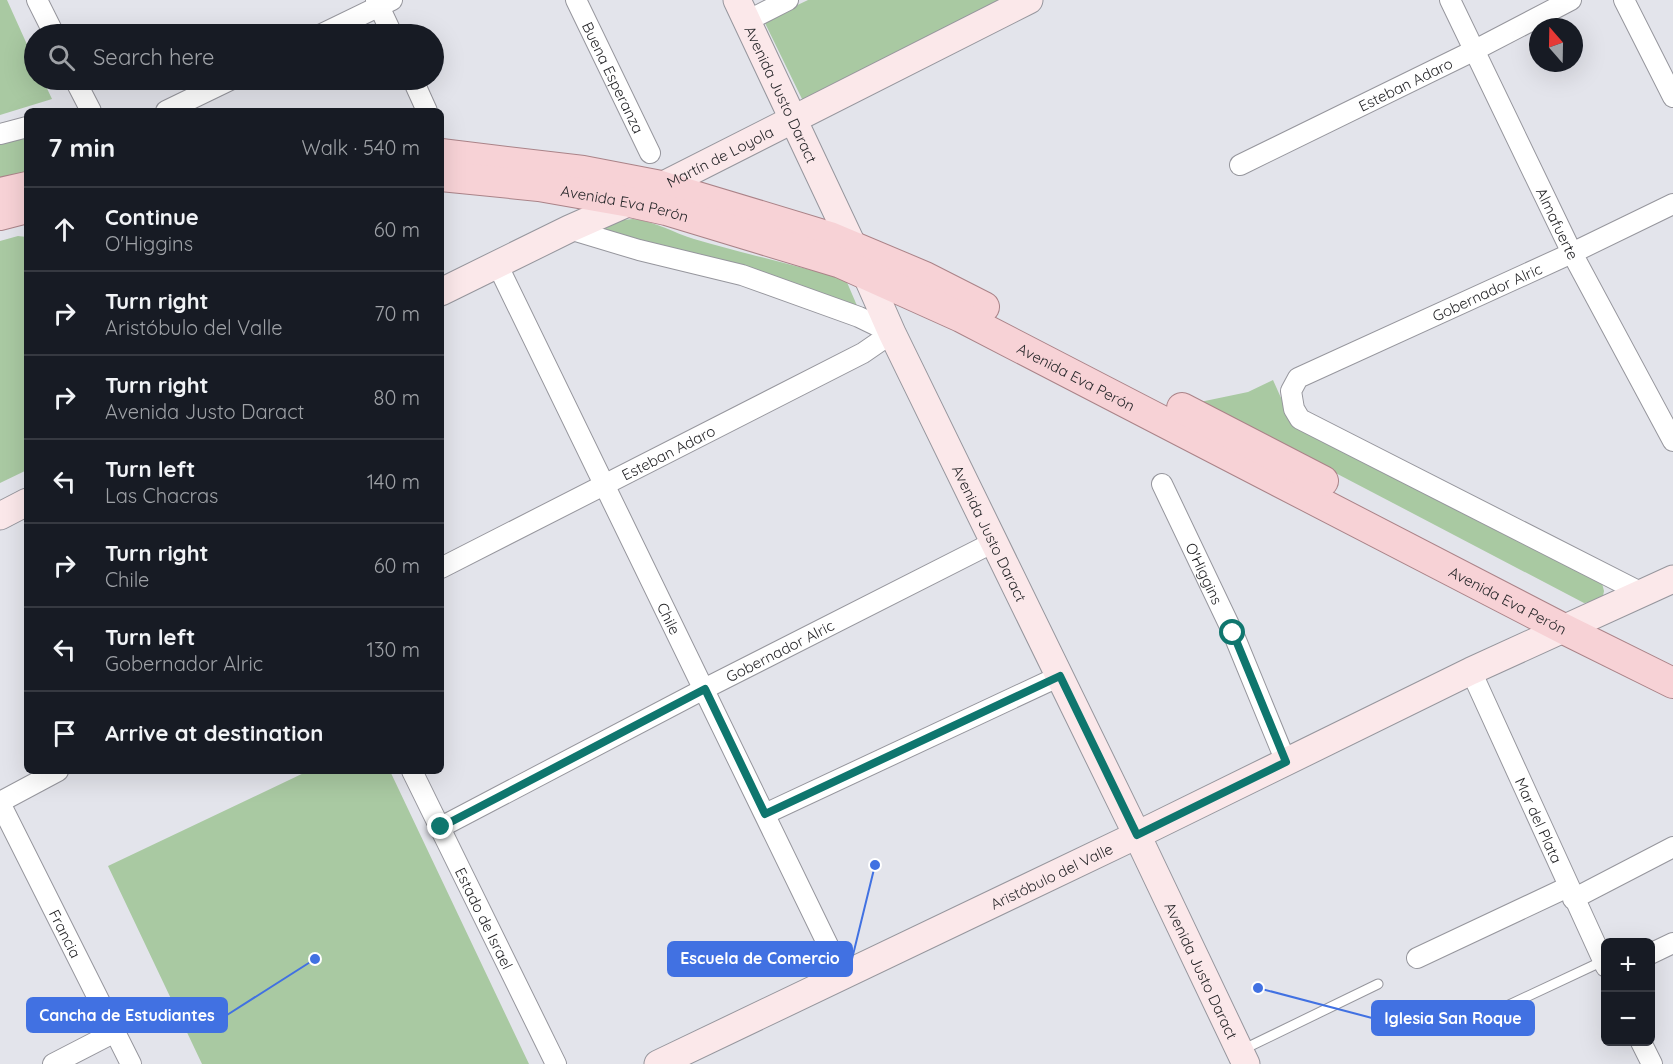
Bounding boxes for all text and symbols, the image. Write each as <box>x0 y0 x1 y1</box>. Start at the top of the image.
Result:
north arrow <box>1529 18 1583 72</box>
street label: Buena Esperanza <box>578 19 648 136</box>
street label: Avenida Justo Daract <box>741 22 822 166</box>
search box <box>24 24 444 90</box>
icon: search <box>45 41 78 74</box>
text: Search here <box>93 43 214 71</box>
street label: Esteban Adaro <box>1355 53 1455 115</box>
street label: Martín de Loyola <box>663 122 776 191</box>
text: 7 min <box>48 131 115 164</box>
text: Walk · 540 m <box>302 135 420 160</box>
street label: Avenida Eva Perón <box>559 181 691 226</box>
street label: Almafuerte <box>1532 184 1583 263</box>
text: Continue <box>105 203 199 231</box>
icon: ahead <box>48 213 81 246</box>
text: 60 m <box>374 217 420 242</box>
text: O'Higgins <box>105 231 193 256</box>
street label: Gobernador Alric <box>1429 258 1545 325</box>
text: Turn right <box>105 287 209 315</box>
icon: right <box>48 297 81 330</box>
text: 70 m <box>374 301 420 326</box>
text: Aristóbulo del Valle <box>105 315 283 340</box>
street label: Avenida Eva Perón <box>1014 338 1138 415</box>
text: Turn right <box>105 371 209 399</box>
icon: right <box>48 381 81 414</box>
text: 80 m <box>374 385 420 410</box>
text: Avenida Justo Daract <box>105 399 304 424</box>
street label: Esteban Adaro <box>618 421 718 484</box>
text: Turn left <box>105 455 195 483</box>
street label: Avenida Justo Daract <box>948 462 1031 605</box>
icon: left <box>48 465 81 498</box>
text: 140 m <box>367 469 420 494</box>
text: Las Chacras <box>105 483 218 508</box>
text: Turn right <box>105 539 209 567</box>
street label: O'Higgins <box>1182 539 1227 607</box>
icon: right <box>48 549 81 582</box>
text: 60 m <box>374 553 420 578</box>
street label: Avenida Eva Perón <box>1446 562 1570 638</box>
text: Chile <box>105 567 149 592</box>
street label: Chile <box>653 599 685 638</box>
street label: Gobernador Alric <box>723 615 837 686</box>
route start <box>1219 619 1245 645</box>
text: Turn left <box>105 623 195 651</box>
icon: left <box>48 633 81 666</box>
text: 130 m <box>367 637 420 662</box>
text: Gobernador Alric <box>105 651 263 676</box>
icon: arrive <box>48 717 81 750</box>
text: Arrive at destination <box>105 719 323 747</box>
street label: Mar del Plata <box>1511 774 1567 866</box>
route end <box>427 813 453 839</box>
street label: Aristóbulo del Valle <box>987 839 1116 913</box>
street label: Estado de Israel <box>451 864 517 972</box>
street label: Avenida Justo Daract <box>1161 899 1242 1042</box>
street label: Francia <box>45 906 86 961</box>
map controls <box>1601 938 1655 1046</box>
button: + <box>1601 938 1655 992</box>
callout: Escuela de Comercio <box>668 942 852 976</box>
text: Escuela de Comercio <box>680 948 840 968</box>
button: − <box>1601 992 1655 1046</box>
callout: Cancha de Estudiantes <box>27 998 227 1032</box>
callout: Iglesia San Roque <box>1372 1001 1534 1035</box>
text: Cancha de Estudiantes <box>39 1005 215 1025</box>
text: Iglesia San Roque <box>1384 1008 1522 1028</box>

